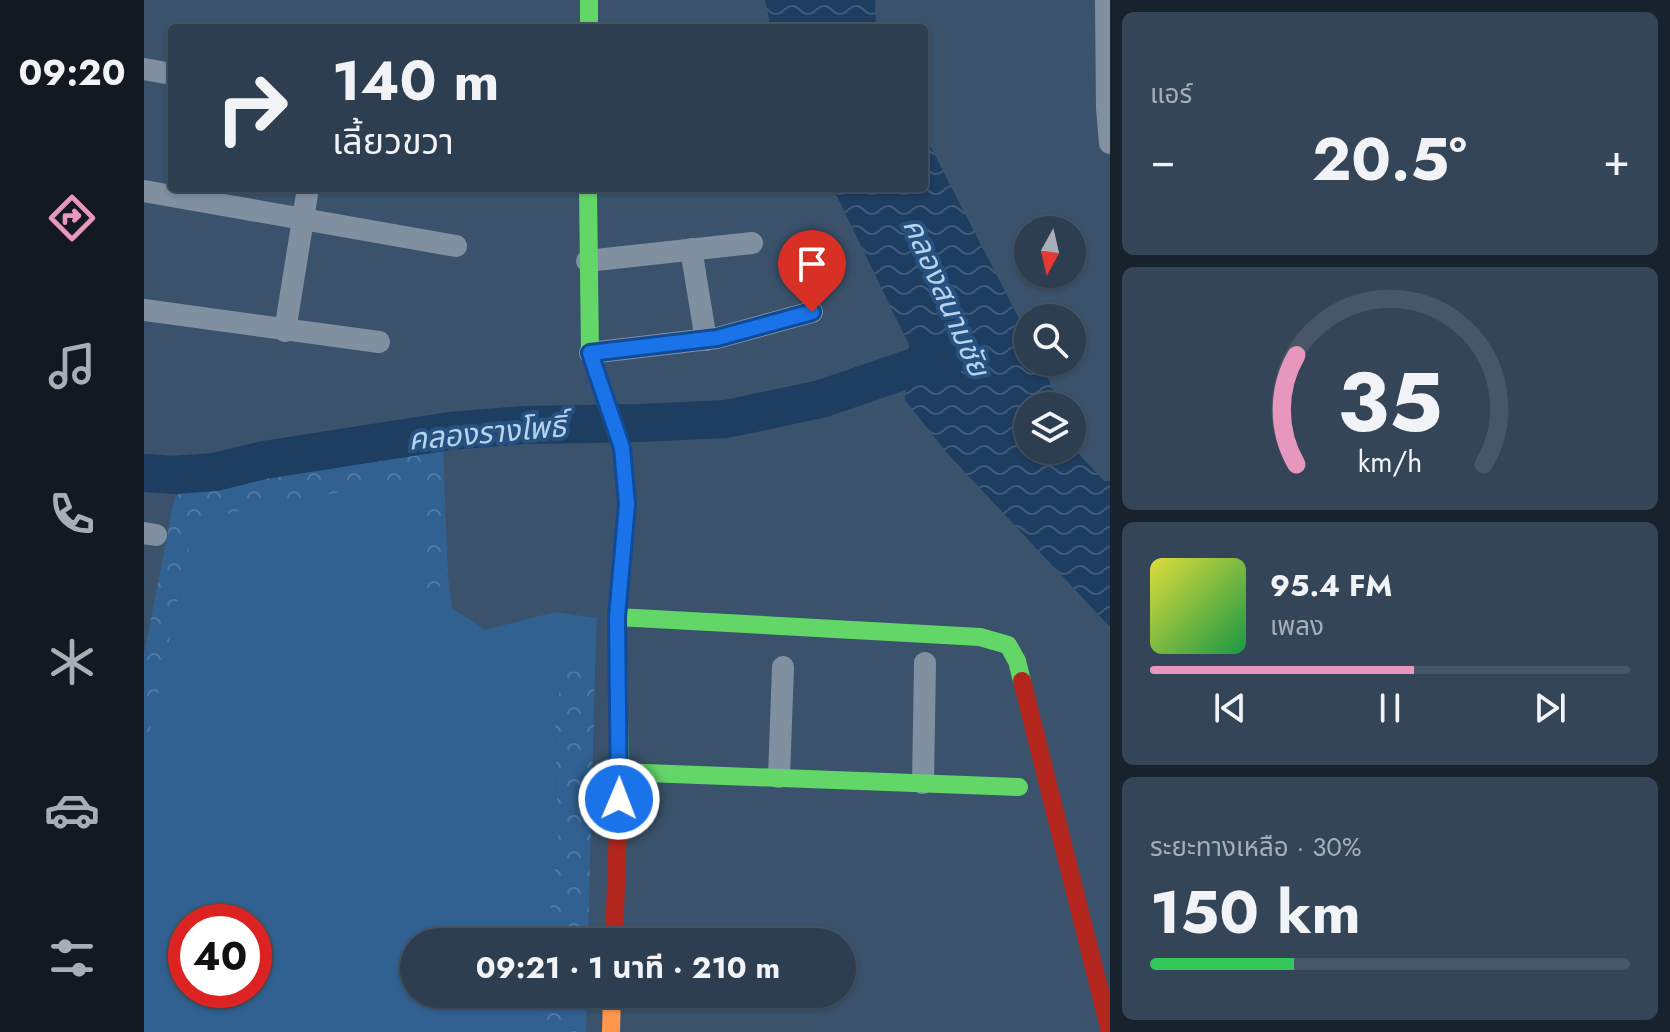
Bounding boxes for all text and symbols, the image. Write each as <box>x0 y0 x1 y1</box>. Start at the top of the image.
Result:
text: 140 m <box>332 40 499 121</box>
text: 09:20 <box>19 46 125 98</box>
icon: right <box>200 56 304 160</box>
text: แอร์ <box>1150 75 1192 113</box>
text: เลี้ยวขวา <box>332 115 454 167</box>
text: 20.5° <box>1312 116 1467 203</box>
text: − <box>1150 128 1176 192</box>
text: + <box>1603 128 1630 192</box>
icon: directions <box>44 190 100 246</box>
water label: คลองสนามชัย <box>892 211 1001 385</box>
north arrow <box>1014 216 1086 288</box>
map controls <box>1014 216 1086 464</box>
pin <box>778 230 846 312</box>
icon: arrive <box>790 242 834 286</box>
button: search <box>1014 304 1086 376</box>
icon: music <box>44 338 100 394</box>
text: 35 <box>1337 341 1443 461</box>
button: layers <box>1014 392 1086 464</box>
water label: คลองรางโพธิ์ <box>407 403 576 461</box>
text: km/h <box>1358 441 1422 483</box>
icon: phone <box>44 486 100 542</box>
text: 95.4 FM <box>1270 564 1392 607</box>
text: เพลง <box>1270 607 1324 645</box>
icon: climate <box>44 634 100 690</box>
icon: previous <box>1208 686 1252 730</box>
icon: pause <box>1368 686 1412 730</box>
icon: next <box>1528 686 1572 730</box>
position arrow <box>577 757 661 841</box>
icon: car <box>44 782 100 838</box>
text: ระยะทางเหลือ · 30% <box>1150 828 1361 866</box>
text: 150 km <box>1150 869 1361 956</box>
speed limit sign: 40 <box>168 904 272 1008</box>
icon: filters <box>44 930 100 986</box>
text: 09:21 · 1 นาที · 210 m <box>476 946 780 989</box>

